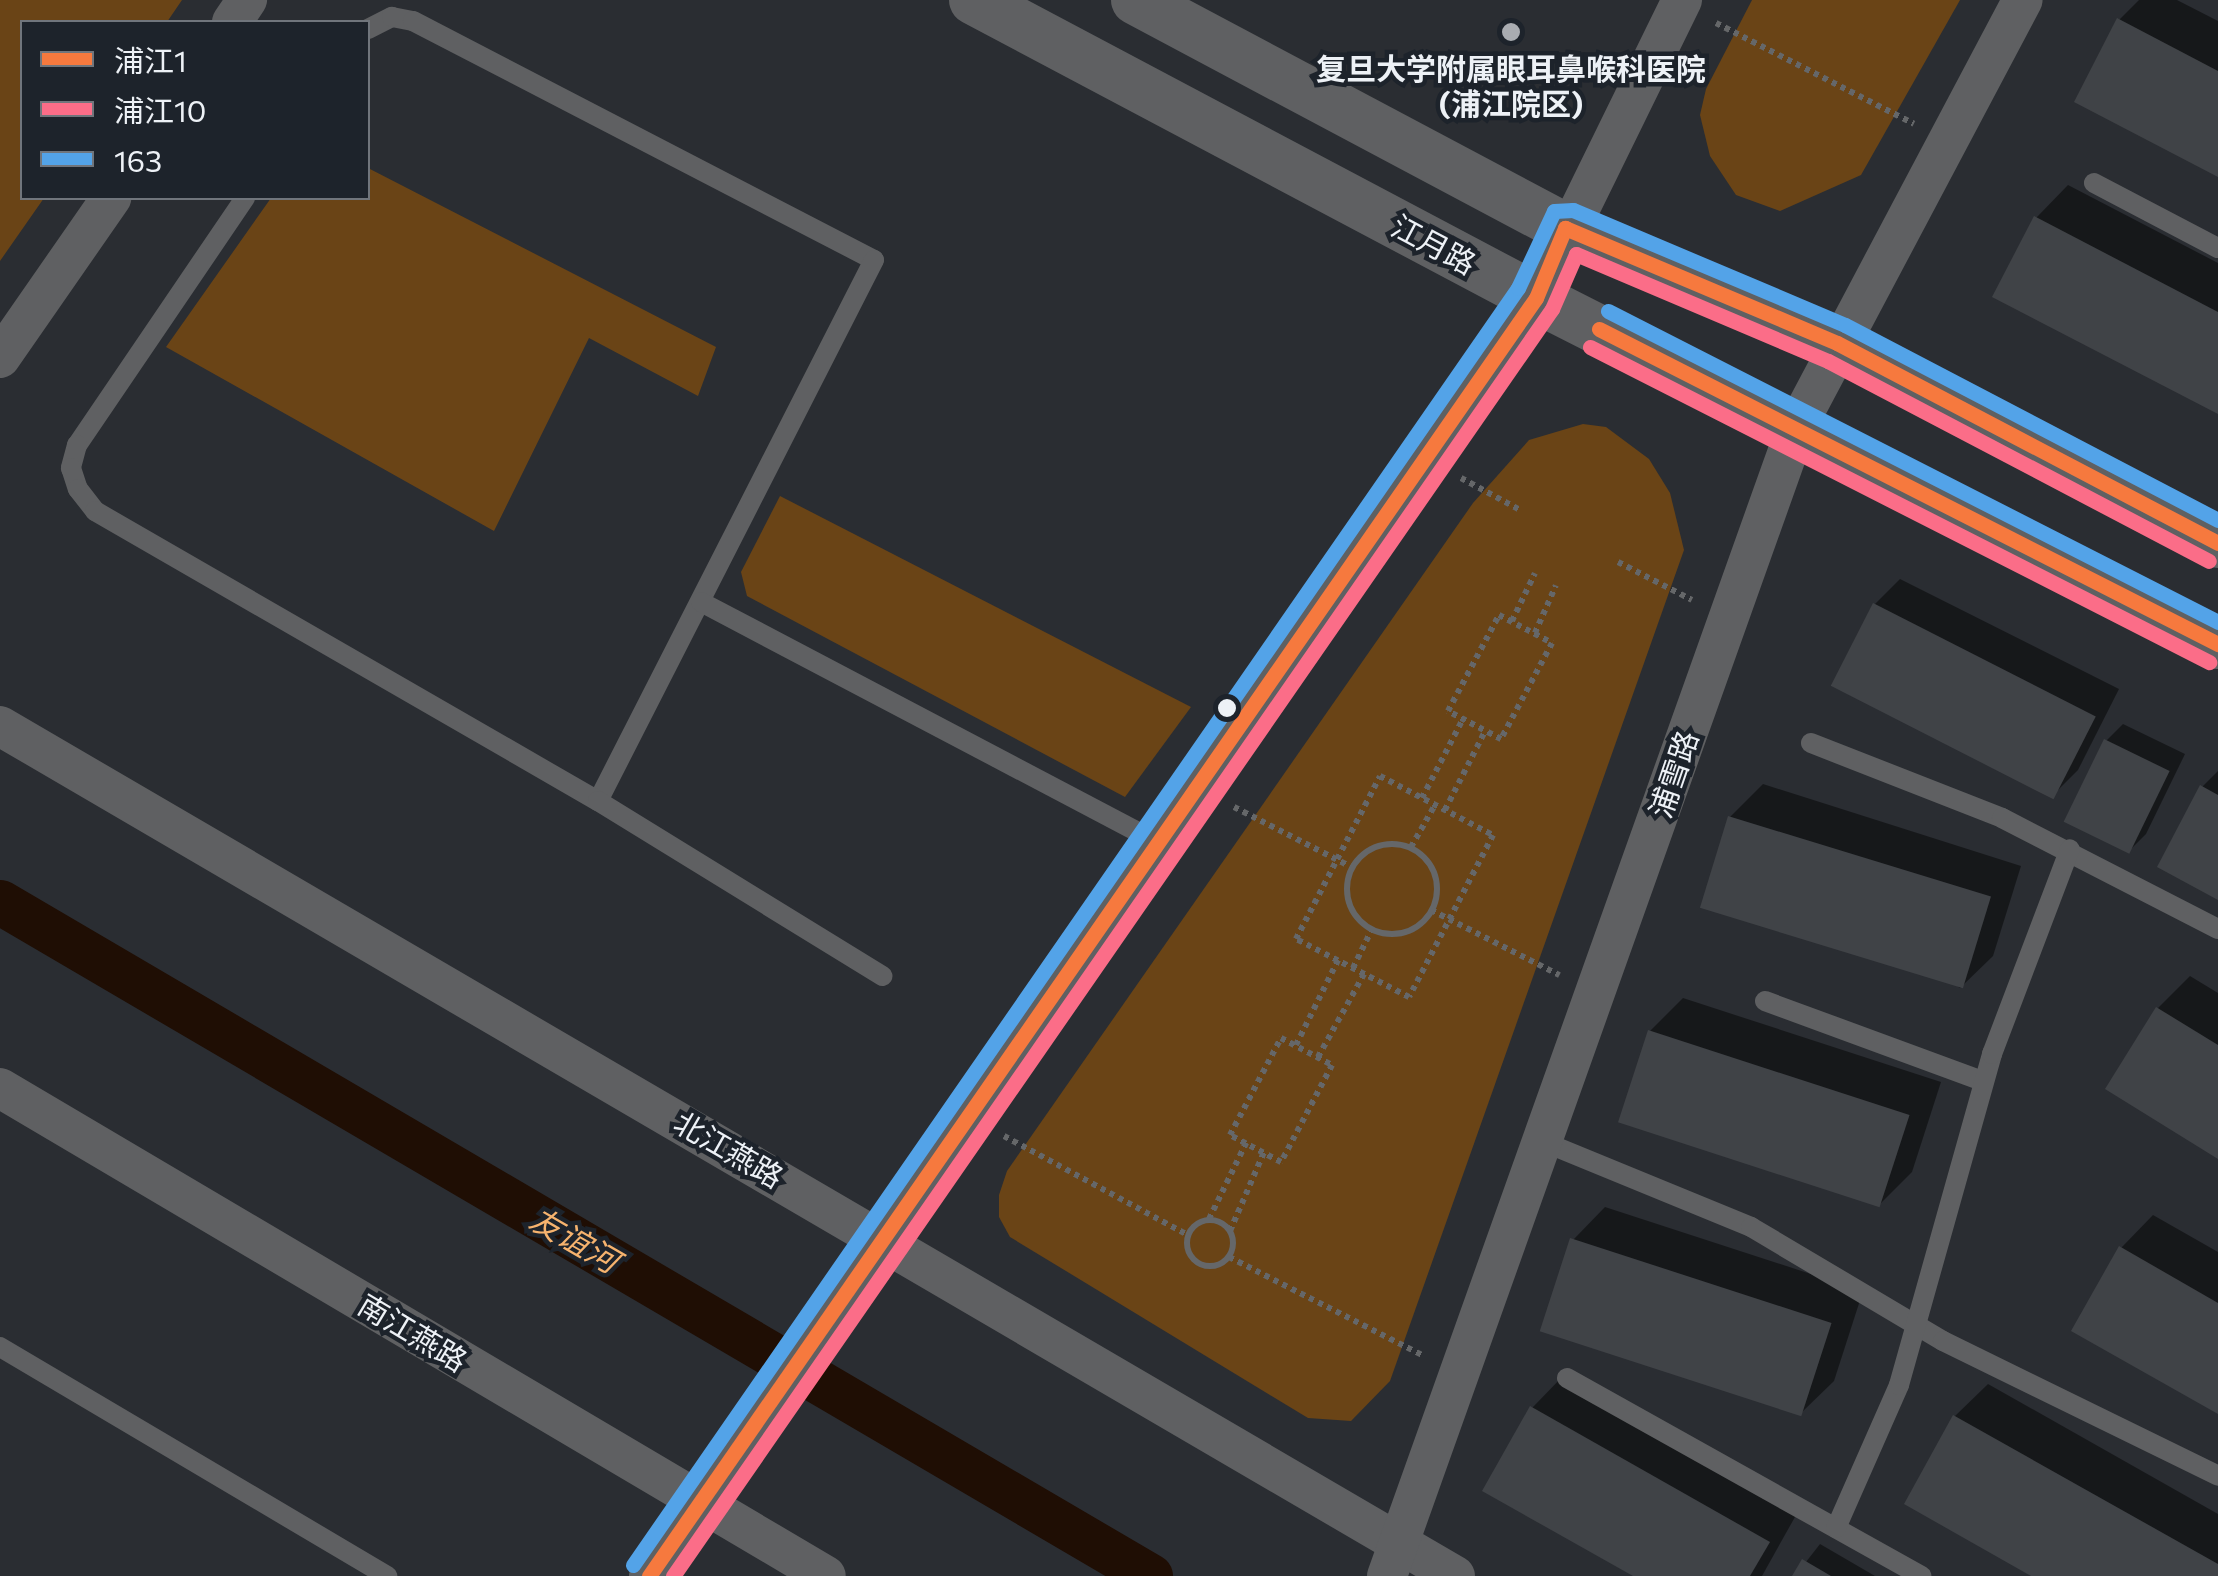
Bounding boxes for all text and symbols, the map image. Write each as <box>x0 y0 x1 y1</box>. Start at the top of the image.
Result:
marker: 复旦大学附属眼耳鼻喉科医院 (浦江院区) <box>1498 19 1524 45</box>
legend <box>20 20 370 200</box>
text: 浦江1 <box>114 41 187 78</box>
place label: 复旦大学附属眼耳鼻喉科医院 (浦江院区) <box>1316 50 1706 120</box>
text: 浦江10 <box>114 91 206 128</box>
text: 163 <box>114 141 162 178</box>
street label: 江月路 <box>1386 207 1482 281</box>
unlabelled marker <box>1217 698 1237 718</box>
street label: 浦雪路 <box>1641 726 1705 822</box>
street label: 北江燕路 <box>668 1103 790 1195</box>
water label: 友谊河 <box>524 1198 626 1280</box>
street label: 南江燕路 <box>352 1286 474 1378</box>

